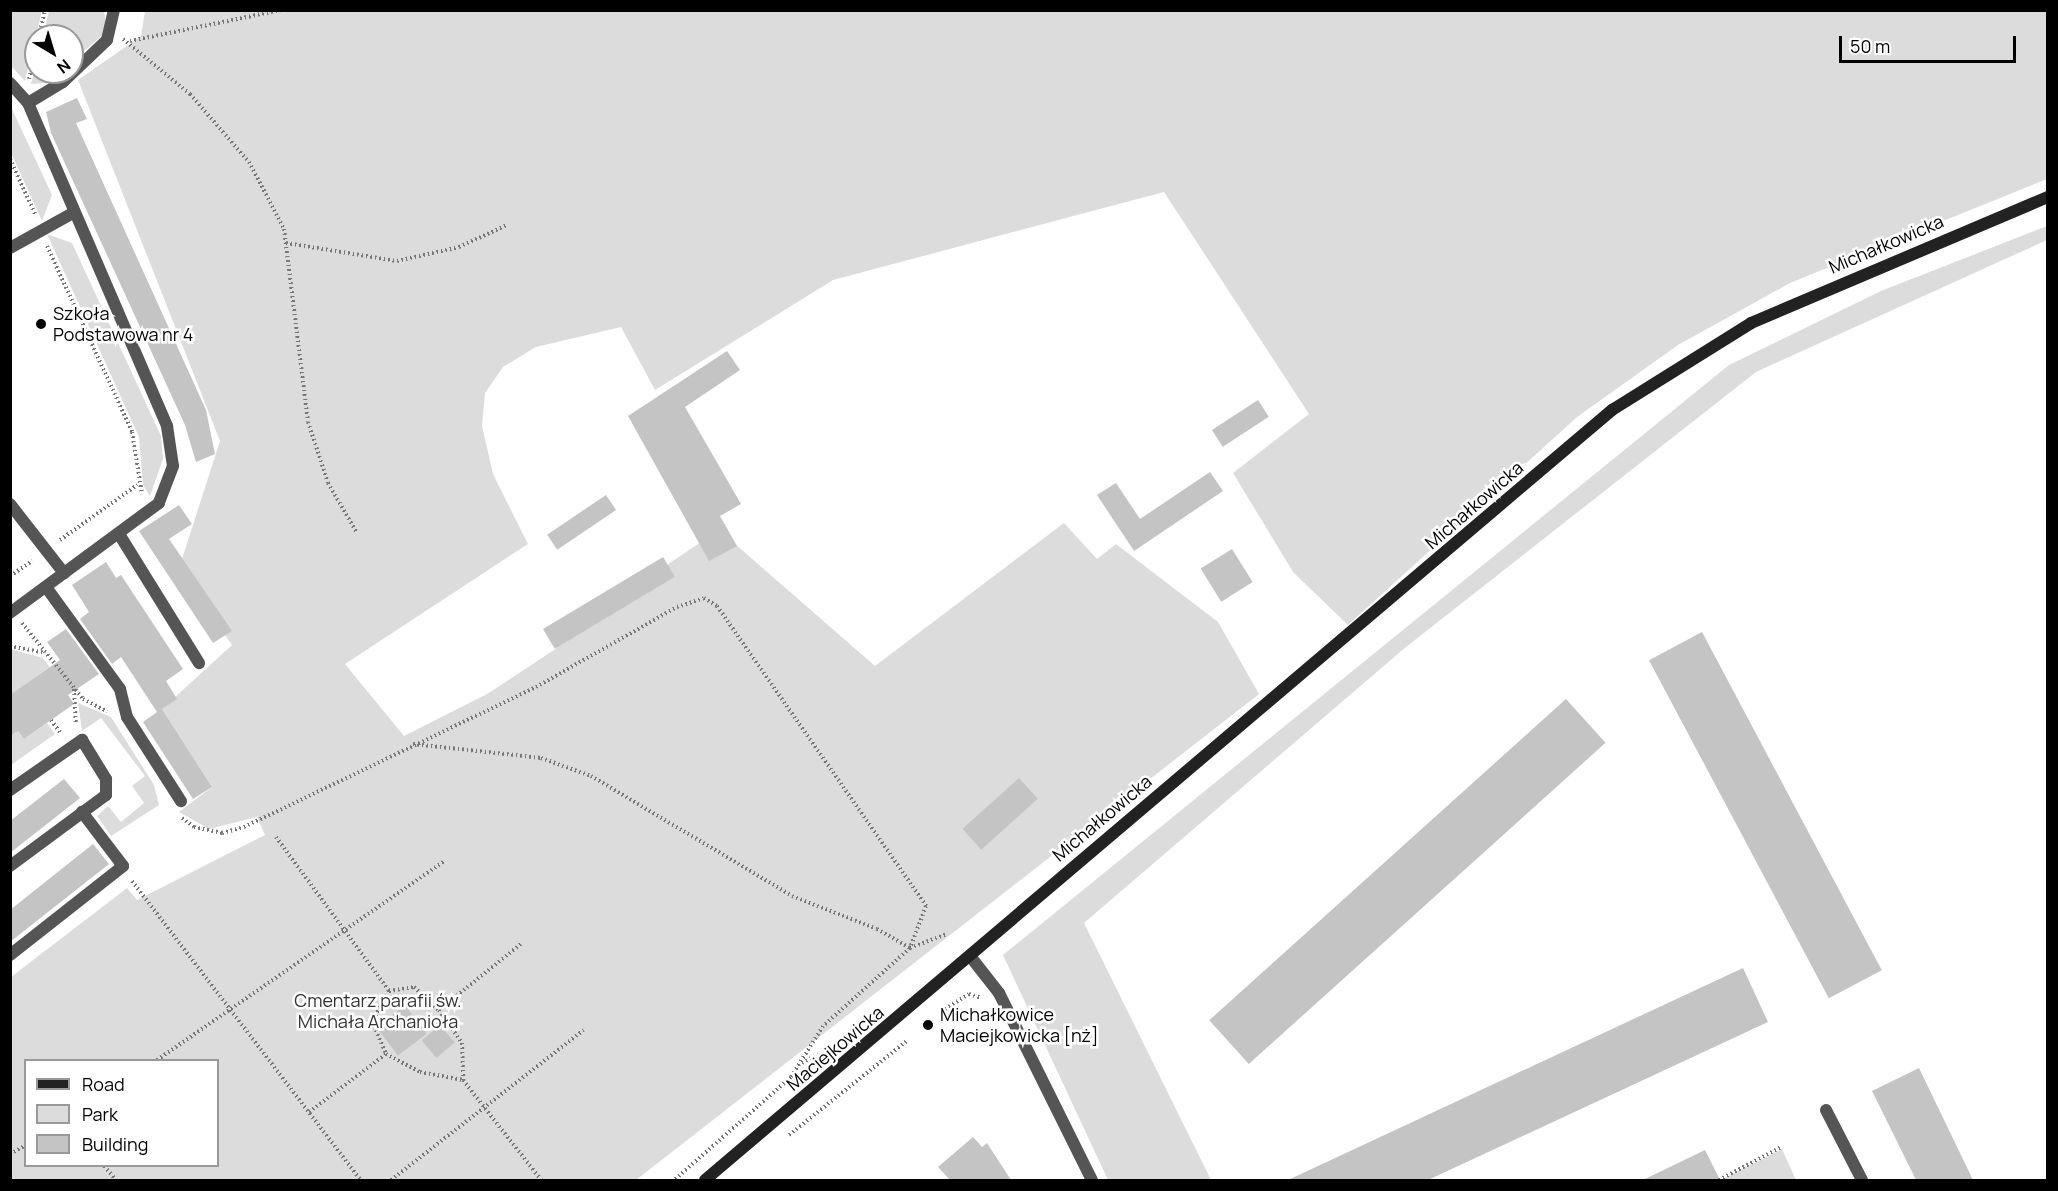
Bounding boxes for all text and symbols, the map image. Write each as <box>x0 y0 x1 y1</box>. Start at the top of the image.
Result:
north arrow <box>24 24 84 84</box>
scale bar <box>1842 24 2019 62</box>
text: 50 m <box>1850 34 1890 58</box>
text: N <box>53 54 75 79</box>
street label: Michałkowicka <box>1825 210 1947 278</box>
place label: Szkoła Podstawowa nr 4 <box>53 303 193 346</box>
marker: Szkoła Podstawowa nr 4 <box>34 317 48 331</box>
street label: Michałkowicka <box>1421 457 1527 553</box>
street label: Michałkowicka <box>1048 770 1156 866</box>
park label: Cmentarz parafii św. Michała Archanioła <box>294 990 462 1032</box>
street label: Maciejkowicka <box>782 1001 888 1095</box>
place label: Michałkowice Maciejkowicka [nż] <box>940 1004 1098 1046</box>
marker: Michałkowice Maciejkowicka [nż] <box>921 1018 935 1032</box>
legend <box>24 1059 219 1167</box>
text: Road <box>82 1072 125 1096</box>
text: Park <box>82 1102 118 1126</box>
text: Building <box>82 1132 148 1156</box>

